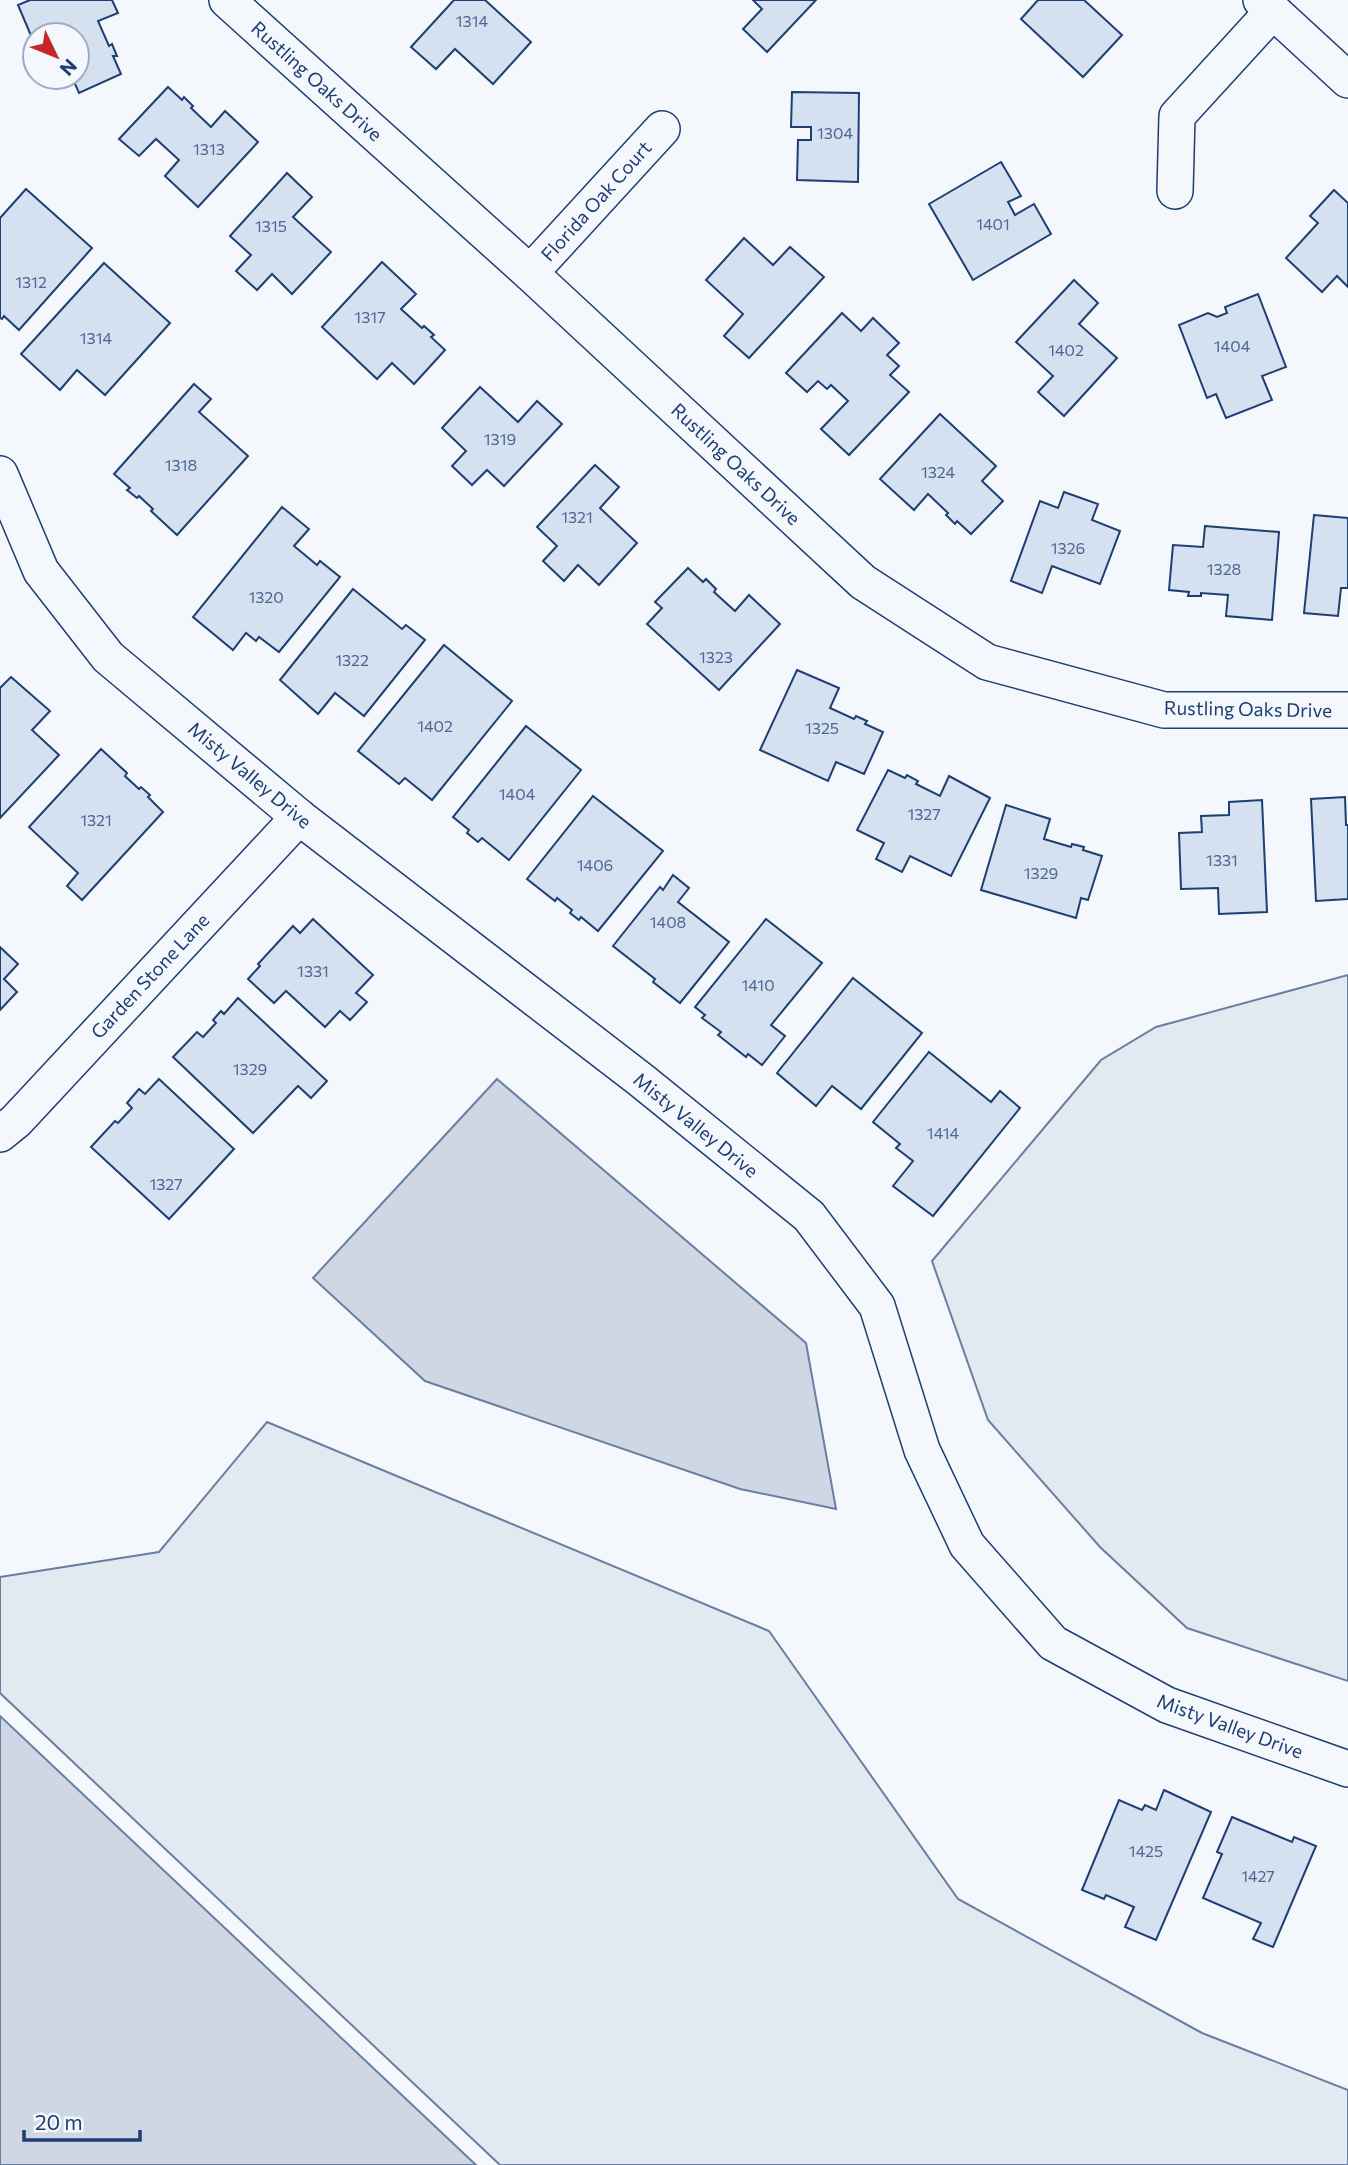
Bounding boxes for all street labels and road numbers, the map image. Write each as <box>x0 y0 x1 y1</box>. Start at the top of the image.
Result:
street label: Rustling Oaks Drive <box>247 16 387 145</box>
street label: Florida Oak Court <box>536 136 656 266</box>
street label: Rustling Oaks Drive <box>667 398 806 529</box>
street label: Rustling Oaks Drive <box>1164 696 1332 721</box>
street label: Misty Valley Drive <box>184 716 317 833</box>
street label: Garden Stone Lane <box>86 908 214 1043</box>
street label: Misty Valley Drive <box>629 1067 763 1182</box>
street label: Misty Valley Drive <box>1154 1688 1306 1763</box>

